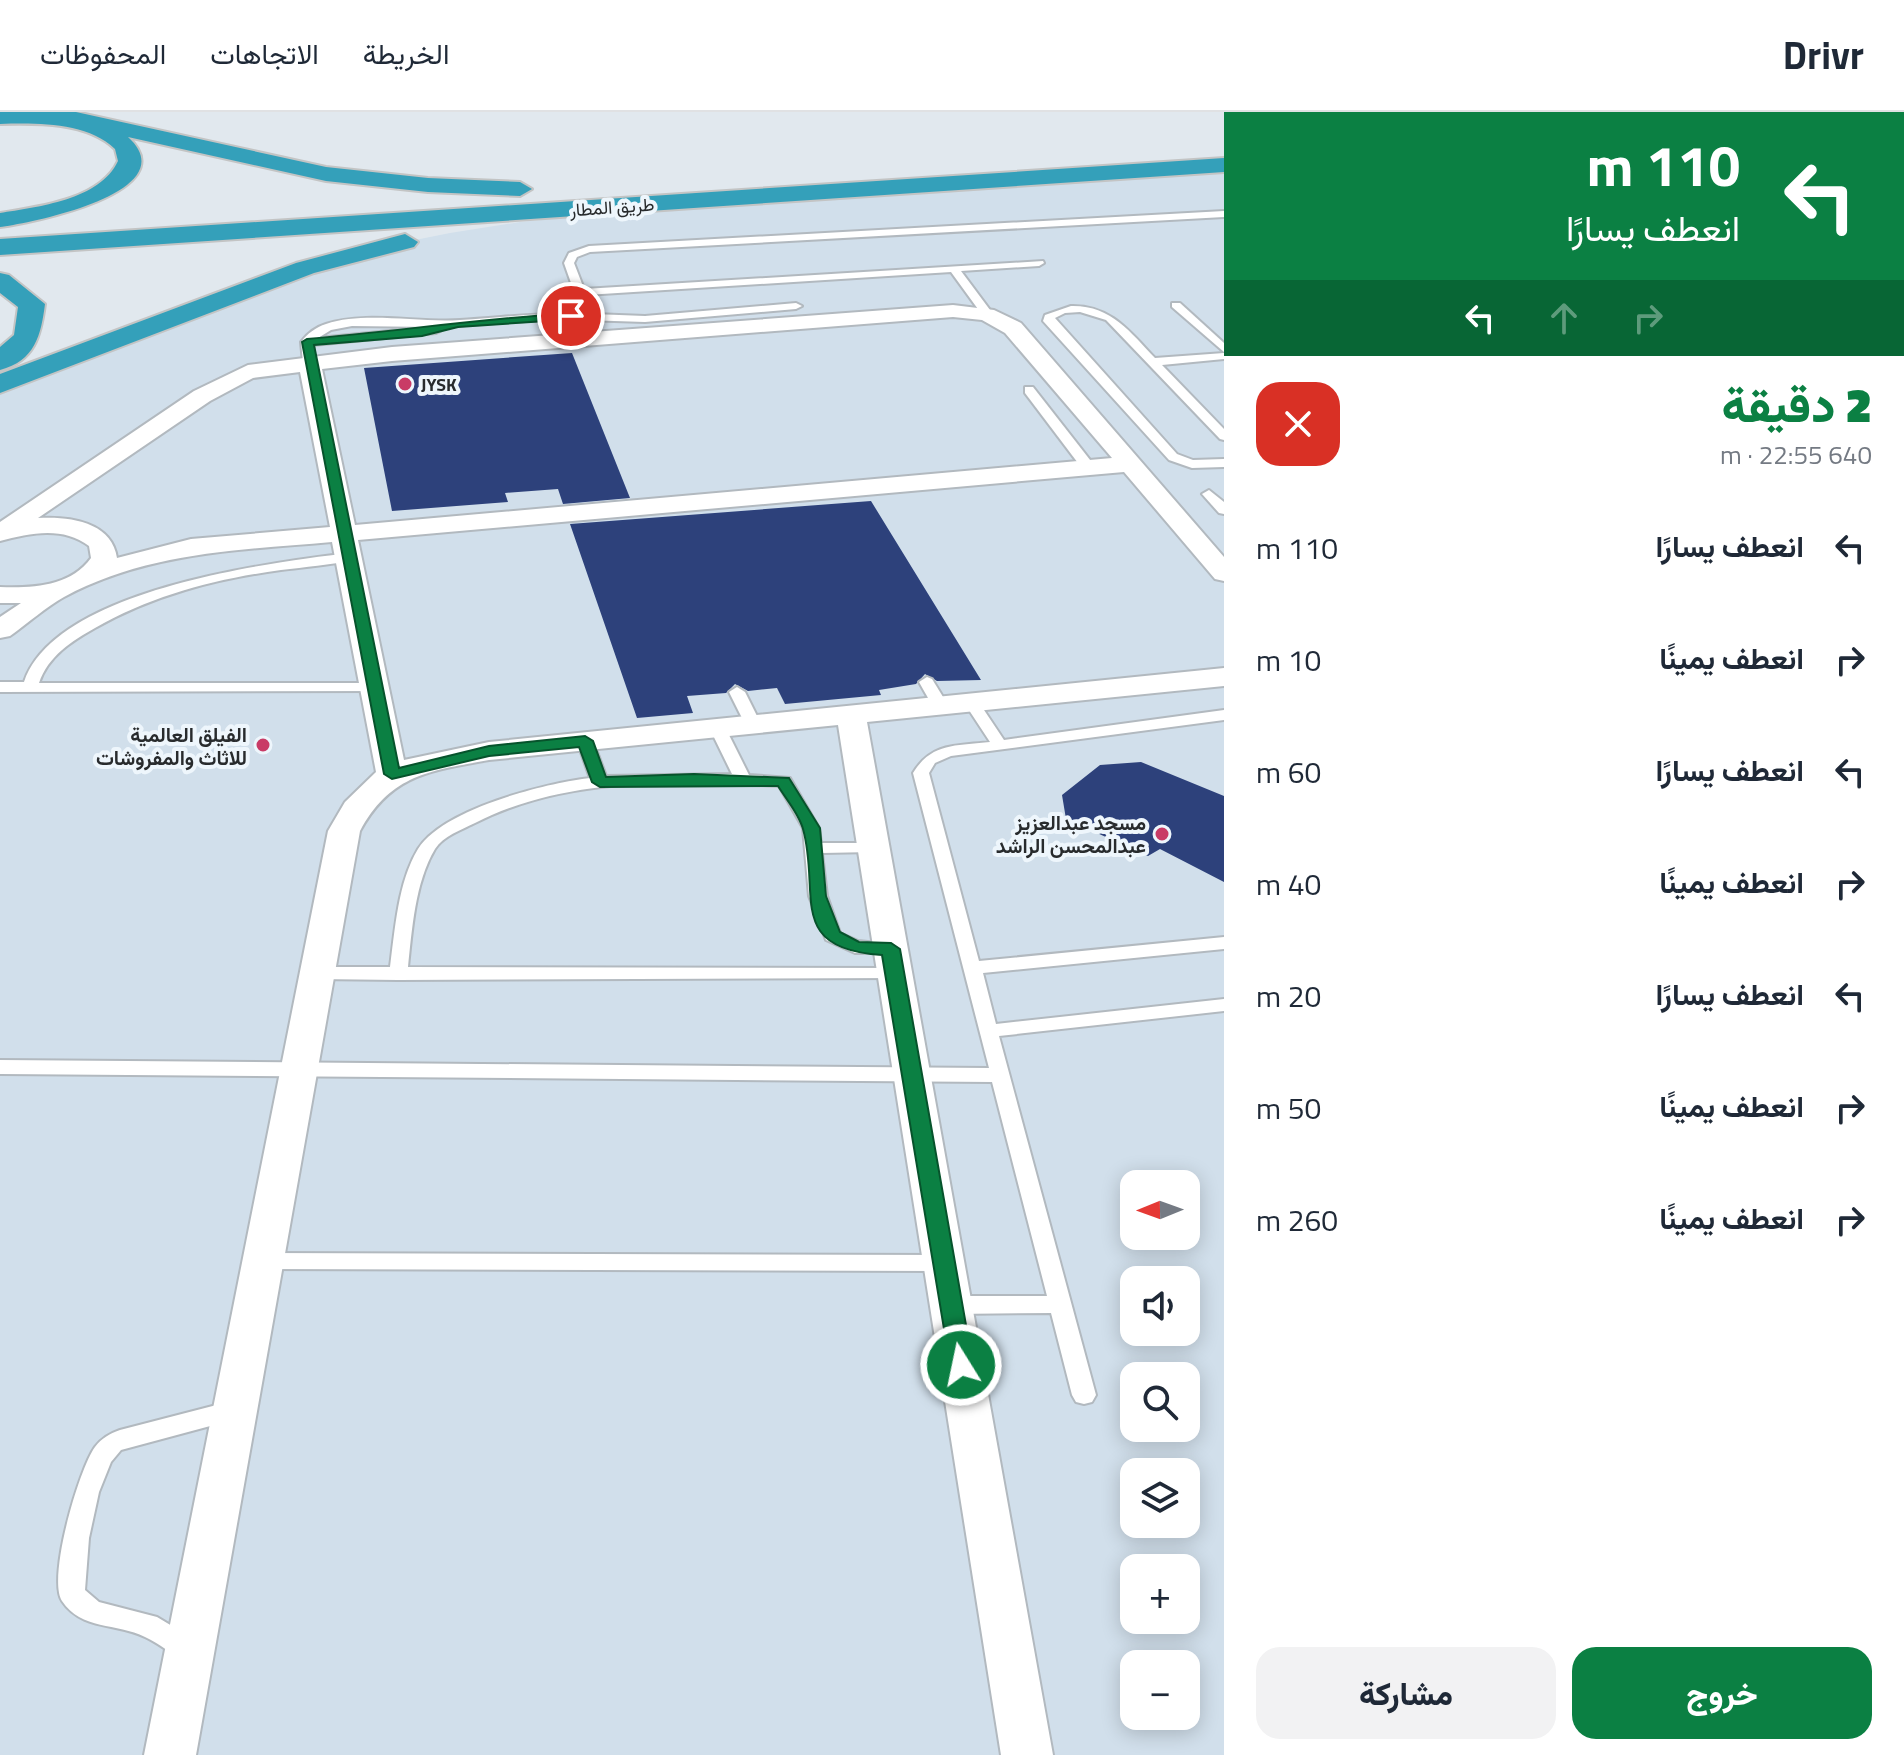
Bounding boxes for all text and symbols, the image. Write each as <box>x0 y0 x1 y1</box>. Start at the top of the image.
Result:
text: Drivr <box>1783 26 1864 84</box>
text: المحفوظات <box>40 32 166 75</box>
text: الاتجاهات <box>210 32 319 75</box>
text: الخريطة <box>363 32 449 75</box>
text: 110 m <box>1587 123 1740 208</box>
icon: left <box>1768 144 1872 248</box>
street label: طريق المطار <box>568 191 655 223</box>
text: انعطف يسارًا <box>1566 200 1740 255</box>
pin <box>537 282 605 350</box>
icon: arrive <box>549 294 593 338</box>
icon: left <box>1458 296 1502 340</box>
icon: ahead <box>1542 296 1586 340</box>
icon: right <box>1626 296 1670 340</box>
text: 2 دقيقة <box>1722 368 1872 441</box>
place label: JYSK <box>421 371 457 398</box>
marker: JYSK <box>396 375 414 393</box>
button: close <box>1256 382 1340 466</box>
text: 640 m · 22:55 <box>1720 435 1872 474</box>
text: انعطف يسارًا <box>1655 523 1804 569</box>
text: 110 m <box>1256 525 1338 571</box>
icon: left <box>1828 526 1872 570</box>
text: انعطف يمينًا <box>1659 635 1804 681</box>
text: 10 m <box>1256 637 1321 683</box>
icon: right <box>1828 638 1872 682</box>
place label: الفيلق العالمية للاثاث والمفروشات <box>96 719 247 773</box>
marker: الفيلق العالمية للاثاث والمفروشات <box>254 736 272 754</box>
text: انعطف يسارًا <box>1655 747 1804 793</box>
text: 60 m <box>1256 749 1321 795</box>
icon: left <box>1828 750 1872 794</box>
place label: مسجد عبدالعزيز عبدالمحسن الراشد <box>996 807 1146 861</box>
marker: مسجد عبدالعزيز عبدالمحسن الراشد <box>1153 825 1171 843</box>
text: انعطف يمينًا <box>1659 859 1804 905</box>
text: 40 m <box>1256 861 1321 907</box>
icon: right <box>1828 862 1872 906</box>
text: انعطف يسارًا <box>1655 971 1804 1017</box>
text: 20 m <box>1256 973 1321 1019</box>
icon: left <box>1828 974 1872 1018</box>
text: انعطف يمينًا <box>1659 1083 1804 1129</box>
text: 50 m <box>1256 1085 1321 1131</box>
icon: right <box>1828 1086 1872 1130</box>
north arrow <box>1120 1170 1200 1250</box>
map controls <box>1120 1170 1200 1730</box>
text: انعطف يمينًا <box>1659 1195 1804 1241</box>
text: 260 m <box>1256 1197 1338 1243</box>
icon: right <box>1828 1198 1872 1242</box>
button: sound <box>1120 1266 1200 1346</box>
position arrow <box>919 1323 1003 1407</box>
button: search <box>1120 1362 1200 1442</box>
button: layers <box>1120 1458 1200 1538</box>
button: + <box>1120 1554 1200 1634</box>
button: مشاركة <box>1256 1647 1556 1739</box>
button: خروج <box>1572 1647 1872 1739</box>
button: − <box>1120 1650 1200 1730</box>

